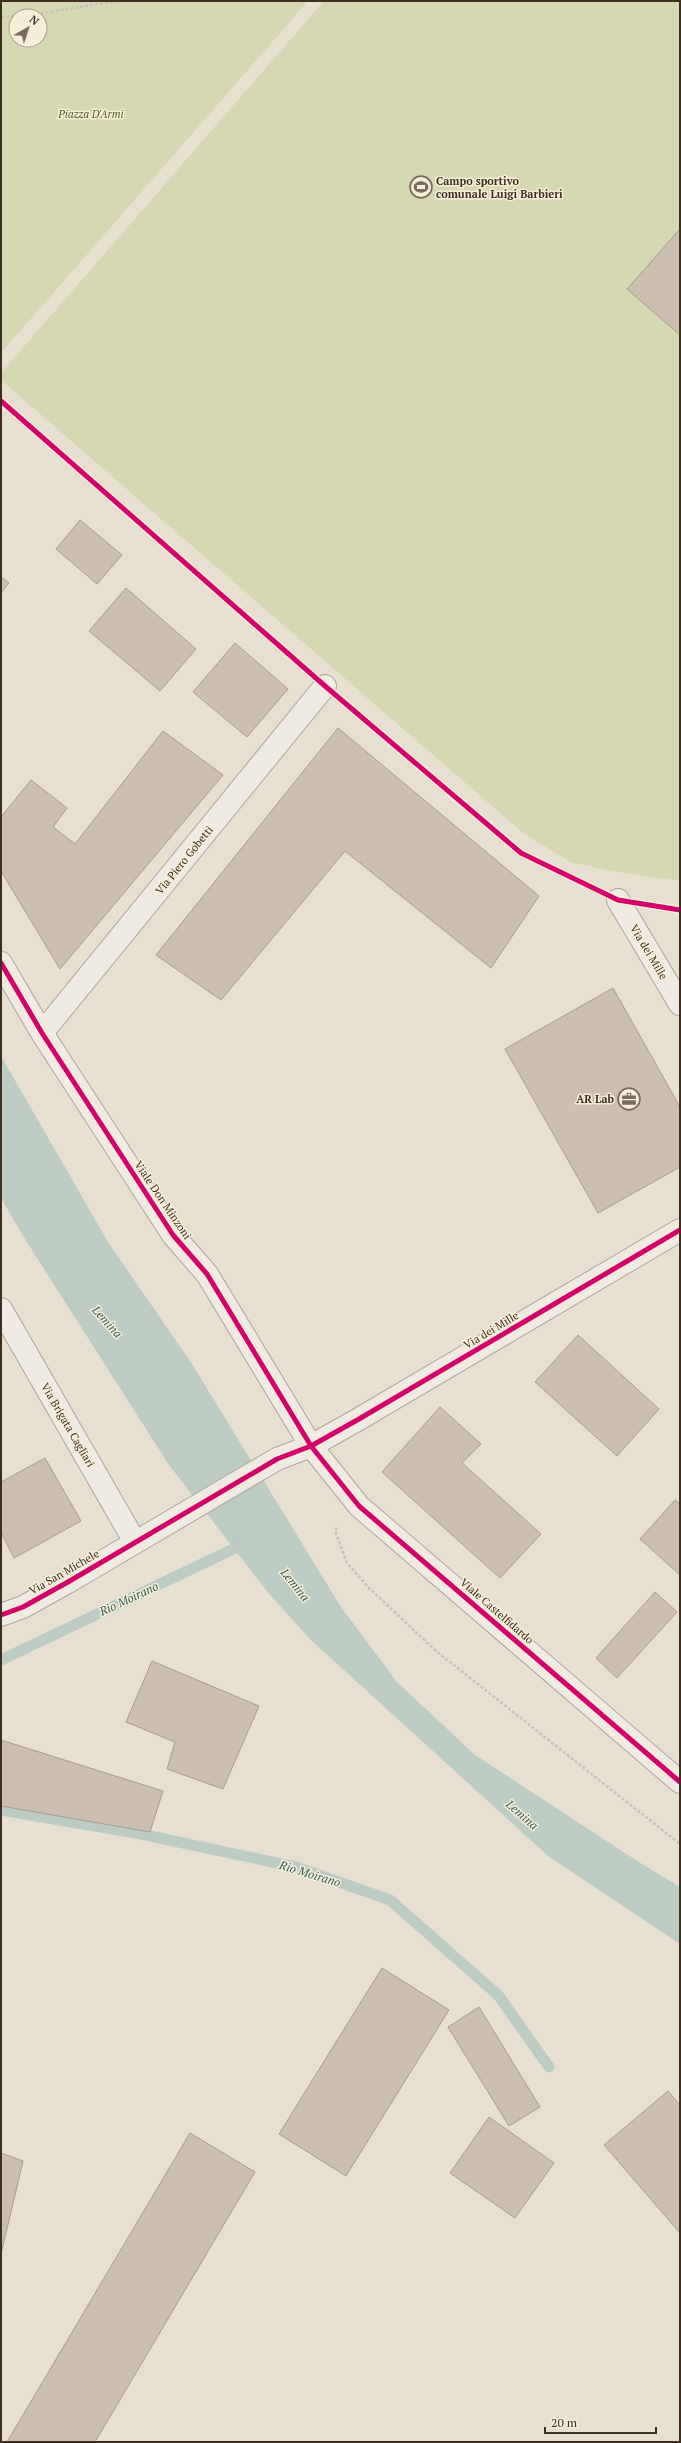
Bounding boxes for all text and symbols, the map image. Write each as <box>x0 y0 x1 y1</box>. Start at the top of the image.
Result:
north arrow <box>8 8 48 48</box>
text: N <box>27 12 42 29</box>
park label: Piazza D'Armi <box>57 107 124 121</box>
sports icon: Campo sportivo comunale Luigi Barbieri <box>408 174 434 200</box>
place label: Campo sportivo comunale Luigi Barbieri <box>436 174 563 201</box>
street label: Via Piero Gobetti <box>152 823 216 897</box>
street label: Via dei Mille <box>627 922 671 982</box>
office icon: AR Lab <box>616 1086 642 1112</box>
place label: AR Lab <box>576 1092 615 1106</box>
street label: Viale Don Minzoni <box>132 1158 194 1242</box>
water label: Lemina <box>88 1302 126 1341</box>
street label: Via dei Mille <box>461 1308 521 1352</box>
street label: Via Brigata Cagliari <box>38 1380 98 1470</box>
street label: Via San Michele <box>26 1546 102 1598</box>
water label: Lemina <box>277 1564 313 1604</box>
street label: Viale Castelfidardo <box>457 1575 537 1647</box>
water label: Rio Moirano <box>96 1578 161 1619</box>
water label: Lemina <box>502 1796 542 1833</box>
water label: Rio Moirano <box>277 1857 343 1890</box>
scale bar <box>545 2409 656 2435</box>
text: 20 m <box>551 2415 578 2430</box>

